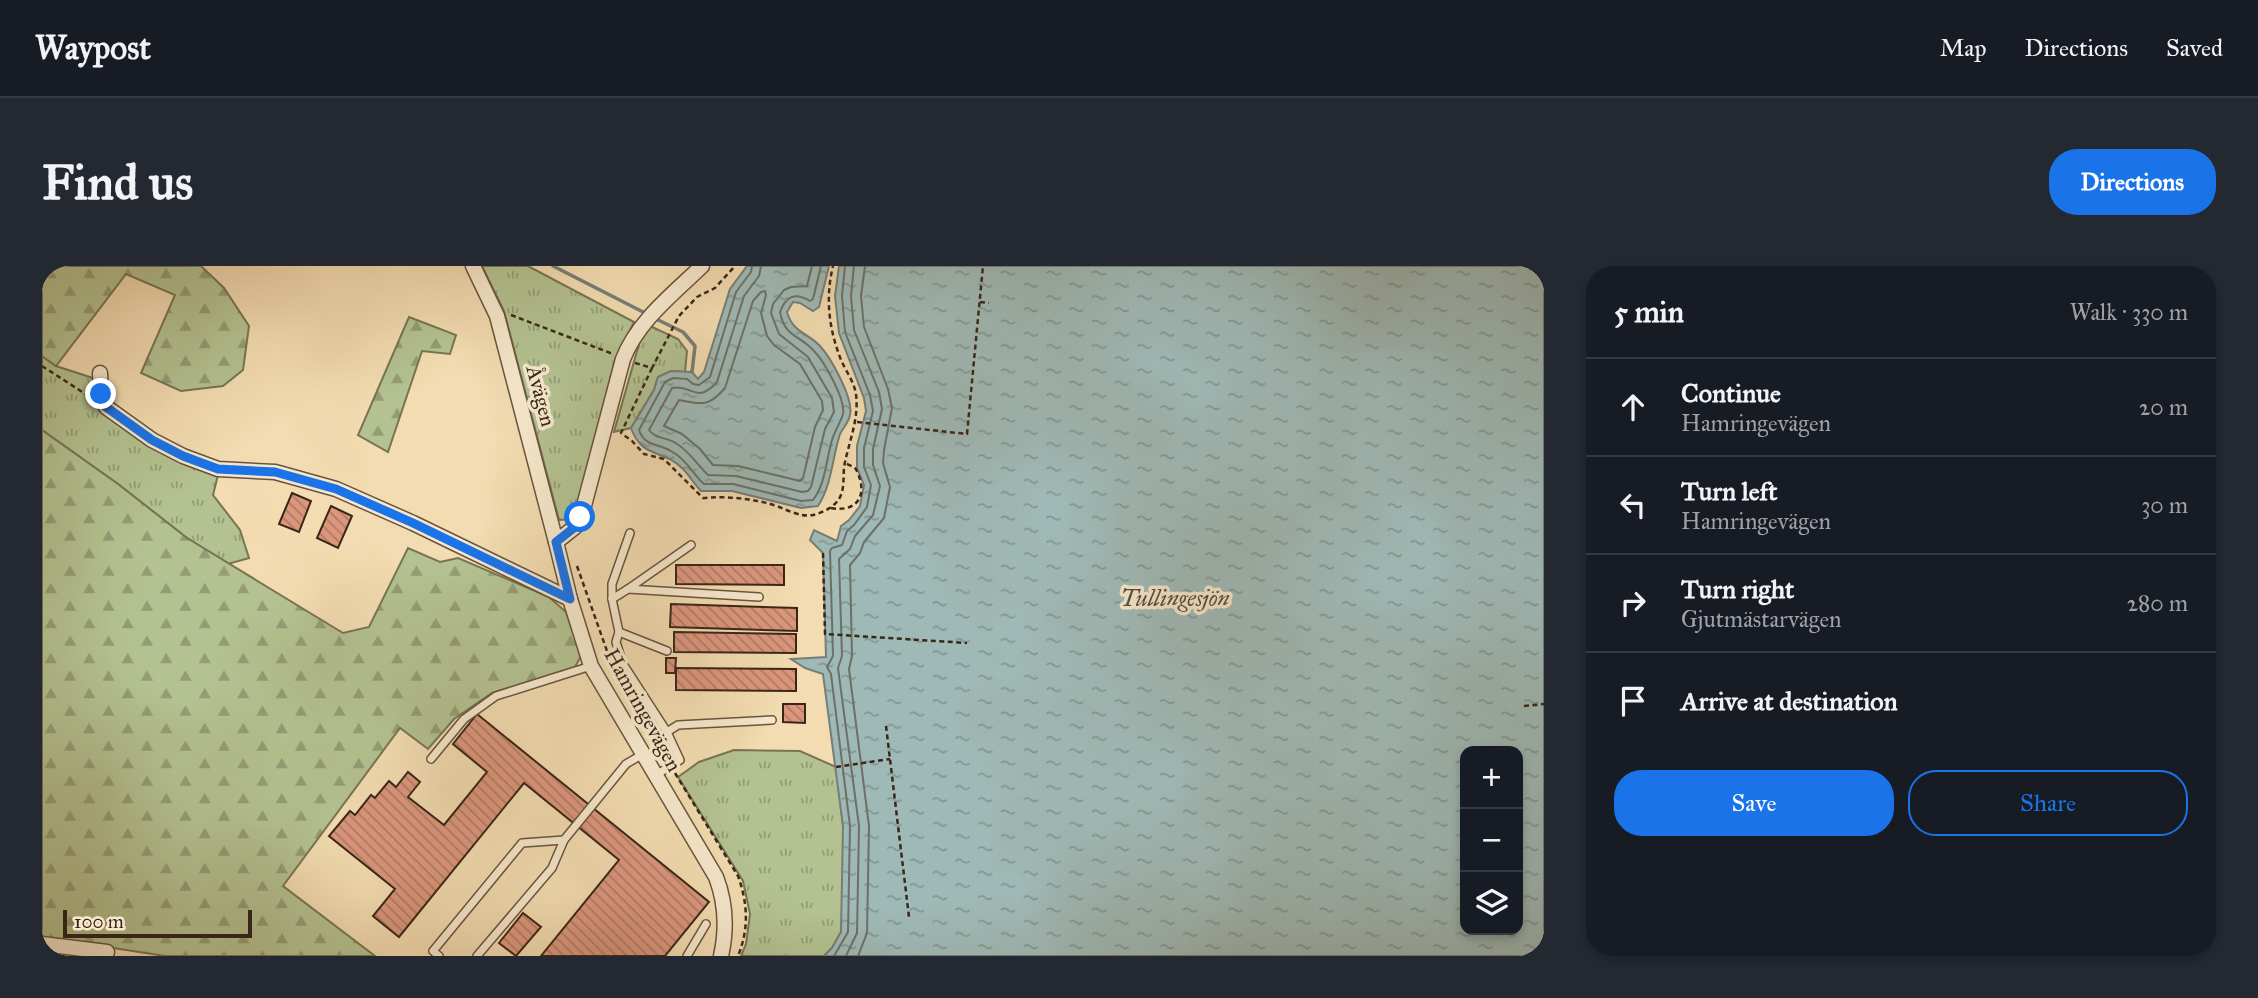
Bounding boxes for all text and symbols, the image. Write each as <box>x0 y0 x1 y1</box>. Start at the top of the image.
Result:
text: Waypost <box>35 28 151 68</box>
text: Map <box>1940 33 1987 63</box>
text: Directions <box>2025 33 2128 63</box>
text: Saved <box>2166 33 2223 63</box>
button: Directions <box>2049 149 2216 215</box>
text: Find us <box>42 153 193 212</box>
text: 5 min <box>1614 294 1684 330</box>
text: Walk · 330 m <box>2070 298 2188 326</box>
street label: Åvägen <box>520 362 562 429</box>
text: Continue <box>1681 377 1781 409</box>
route end <box>85 378 116 409</box>
icon: ahead <box>1614 388 1652 426</box>
text: 20 m <box>2139 393 2188 421</box>
text: Hamringevägen <box>1681 409 1831 437</box>
text: Turn left <box>1681 475 1777 507</box>
icon: left <box>1614 486 1652 524</box>
text: 30 m <box>2141 491 2188 519</box>
route start <box>564 501 595 532</box>
text: Hamringevägen <box>1681 507 1831 535</box>
text: Turn right <box>1681 573 1794 605</box>
water label: Tullingesjön <box>1121 584 1229 612</box>
icon: right <box>1614 584 1652 622</box>
text: 280 m <box>2127 589 2188 617</box>
text: Gjutmästarvägen <box>1681 605 1841 633</box>
street label: Hamringevägen <box>598 644 688 776</box>
icon: arrive <box>1614 682 1652 720</box>
text: Arrive at destination <box>1681 685 1898 717</box>
map controls <box>1460 746 1523 935</box>
button: + <box>1460 746 1523 809</box>
button: Save <box>1614 770 1894 836</box>
button: Share <box>1908 770 2188 836</box>
button: − <box>1460 809 1523 872</box>
button: layers <box>1460 872 1523 935</box>
scale bar <box>63 907 252 939</box>
text: 100 m <box>74 910 124 933</box>

